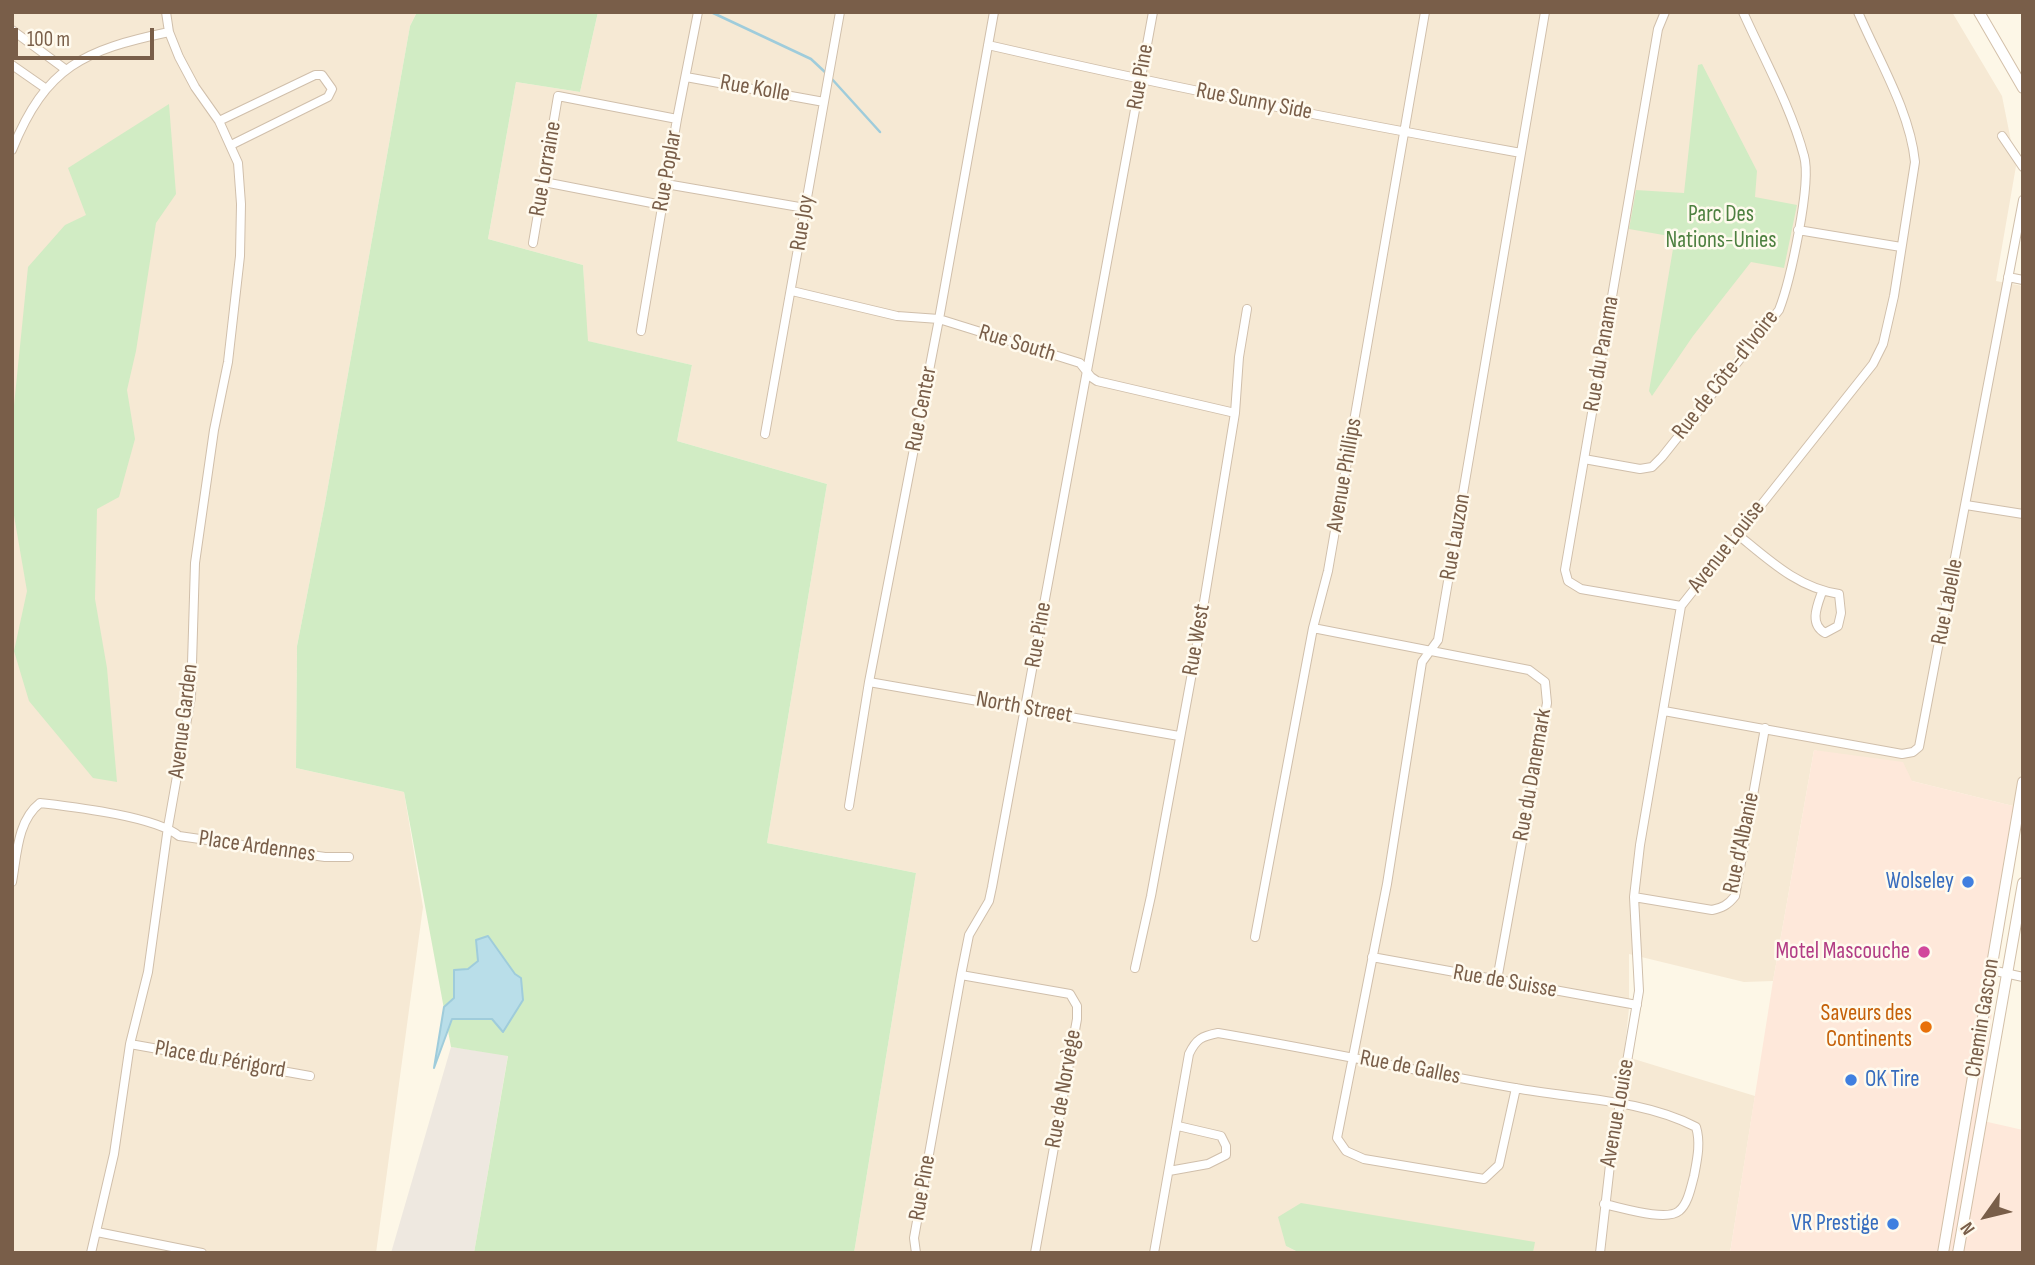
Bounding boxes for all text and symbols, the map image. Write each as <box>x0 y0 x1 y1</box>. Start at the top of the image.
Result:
scale bar <box>18 14 158 58</box>
text: 100 m <box>27 27 70 52</box>
street label: Rue Pine <box>1122 42 1160 112</box>
street label: Rue Kolle <box>718 69 792 109</box>
street label: Rue Sunny Side <box>1194 77 1314 127</box>
street label: Rue Lorraine <box>524 119 568 219</box>
street label: Rue Poplar <box>647 128 689 214</box>
street label: Rue Joy <box>785 193 821 253</box>
park label: Parc Des Nations-Unies <box>1666 201 1776 255</box>
street label: Rue du Panama <box>1578 294 1626 414</box>
street label: Rue de Côte-d'Ivoire <box>1667 305 1785 445</box>
street label: Rue South <box>975 319 1059 369</box>
street label: Rue Center <box>900 364 944 454</box>
street label: Avenue Phillips <box>1321 416 1369 534</box>
street label: Rue Lauzon <box>1435 492 1477 582</box>
street label: Avenue Louise <box>1683 496 1771 598</box>
street label: Rue Labelle <box>1926 557 1970 647</box>
street label: Rue Pine <box>1020 600 1058 670</box>
street label: Rue West <box>1177 602 1217 678</box>
street label: Avenue Garden <box>163 662 205 780</box>
street label: North Street <box>974 686 1074 730</box>
street label: Rue du Danemark <box>1508 707 1558 843</box>
street label: Rue d'Albanie <box>1718 790 1766 896</box>
street label: Place Ardennes <box>197 825 317 869</box>
place label: Wolseley <box>1886 868 1954 896</box>
marker: Wolseley <box>1960 874 1976 890</box>
place label: Motel Mascouche <box>1775 938 1910 966</box>
marker: Motel Mascouche <box>1916 944 1932 960</box>
street label: Chemin Gascon <box>1960 957 2006 1079</box>
street label: Rue de Suisse <box>1451 959 1559 1005</box>
place label: Saveurs des Continents <box>1821 1000 1912 1054</box>
marker: Saveurs des Continents <box>1918 1019 1934 1035</box>
street label: Rue de Norvège <box>1040 1028 1088 1150</box>
street label: Place du Périgord <box>153 1035 287 1085</box>
street label: Rue de Galles <box>1357 1045 1463 1091</box>
street label: Avenue Louise <box>1595 1057 1641 1169</box>
place label: OK Tire <box>1865 1066 1920 1094</box>
marker: OK Tire <box>1843 1072 1859 1088</box>
street label: Rue Pine <box>904 1153 942 1223</box>
north arrow <box>1951 1181 2021 1251</box>
place label: VR Prestige <box>1791 1210 1879 1238</box>
marker: VR Prestige <box>1885 1216 1901 1232</box>
text: N <box>1956 1217 1981 1239</box>

